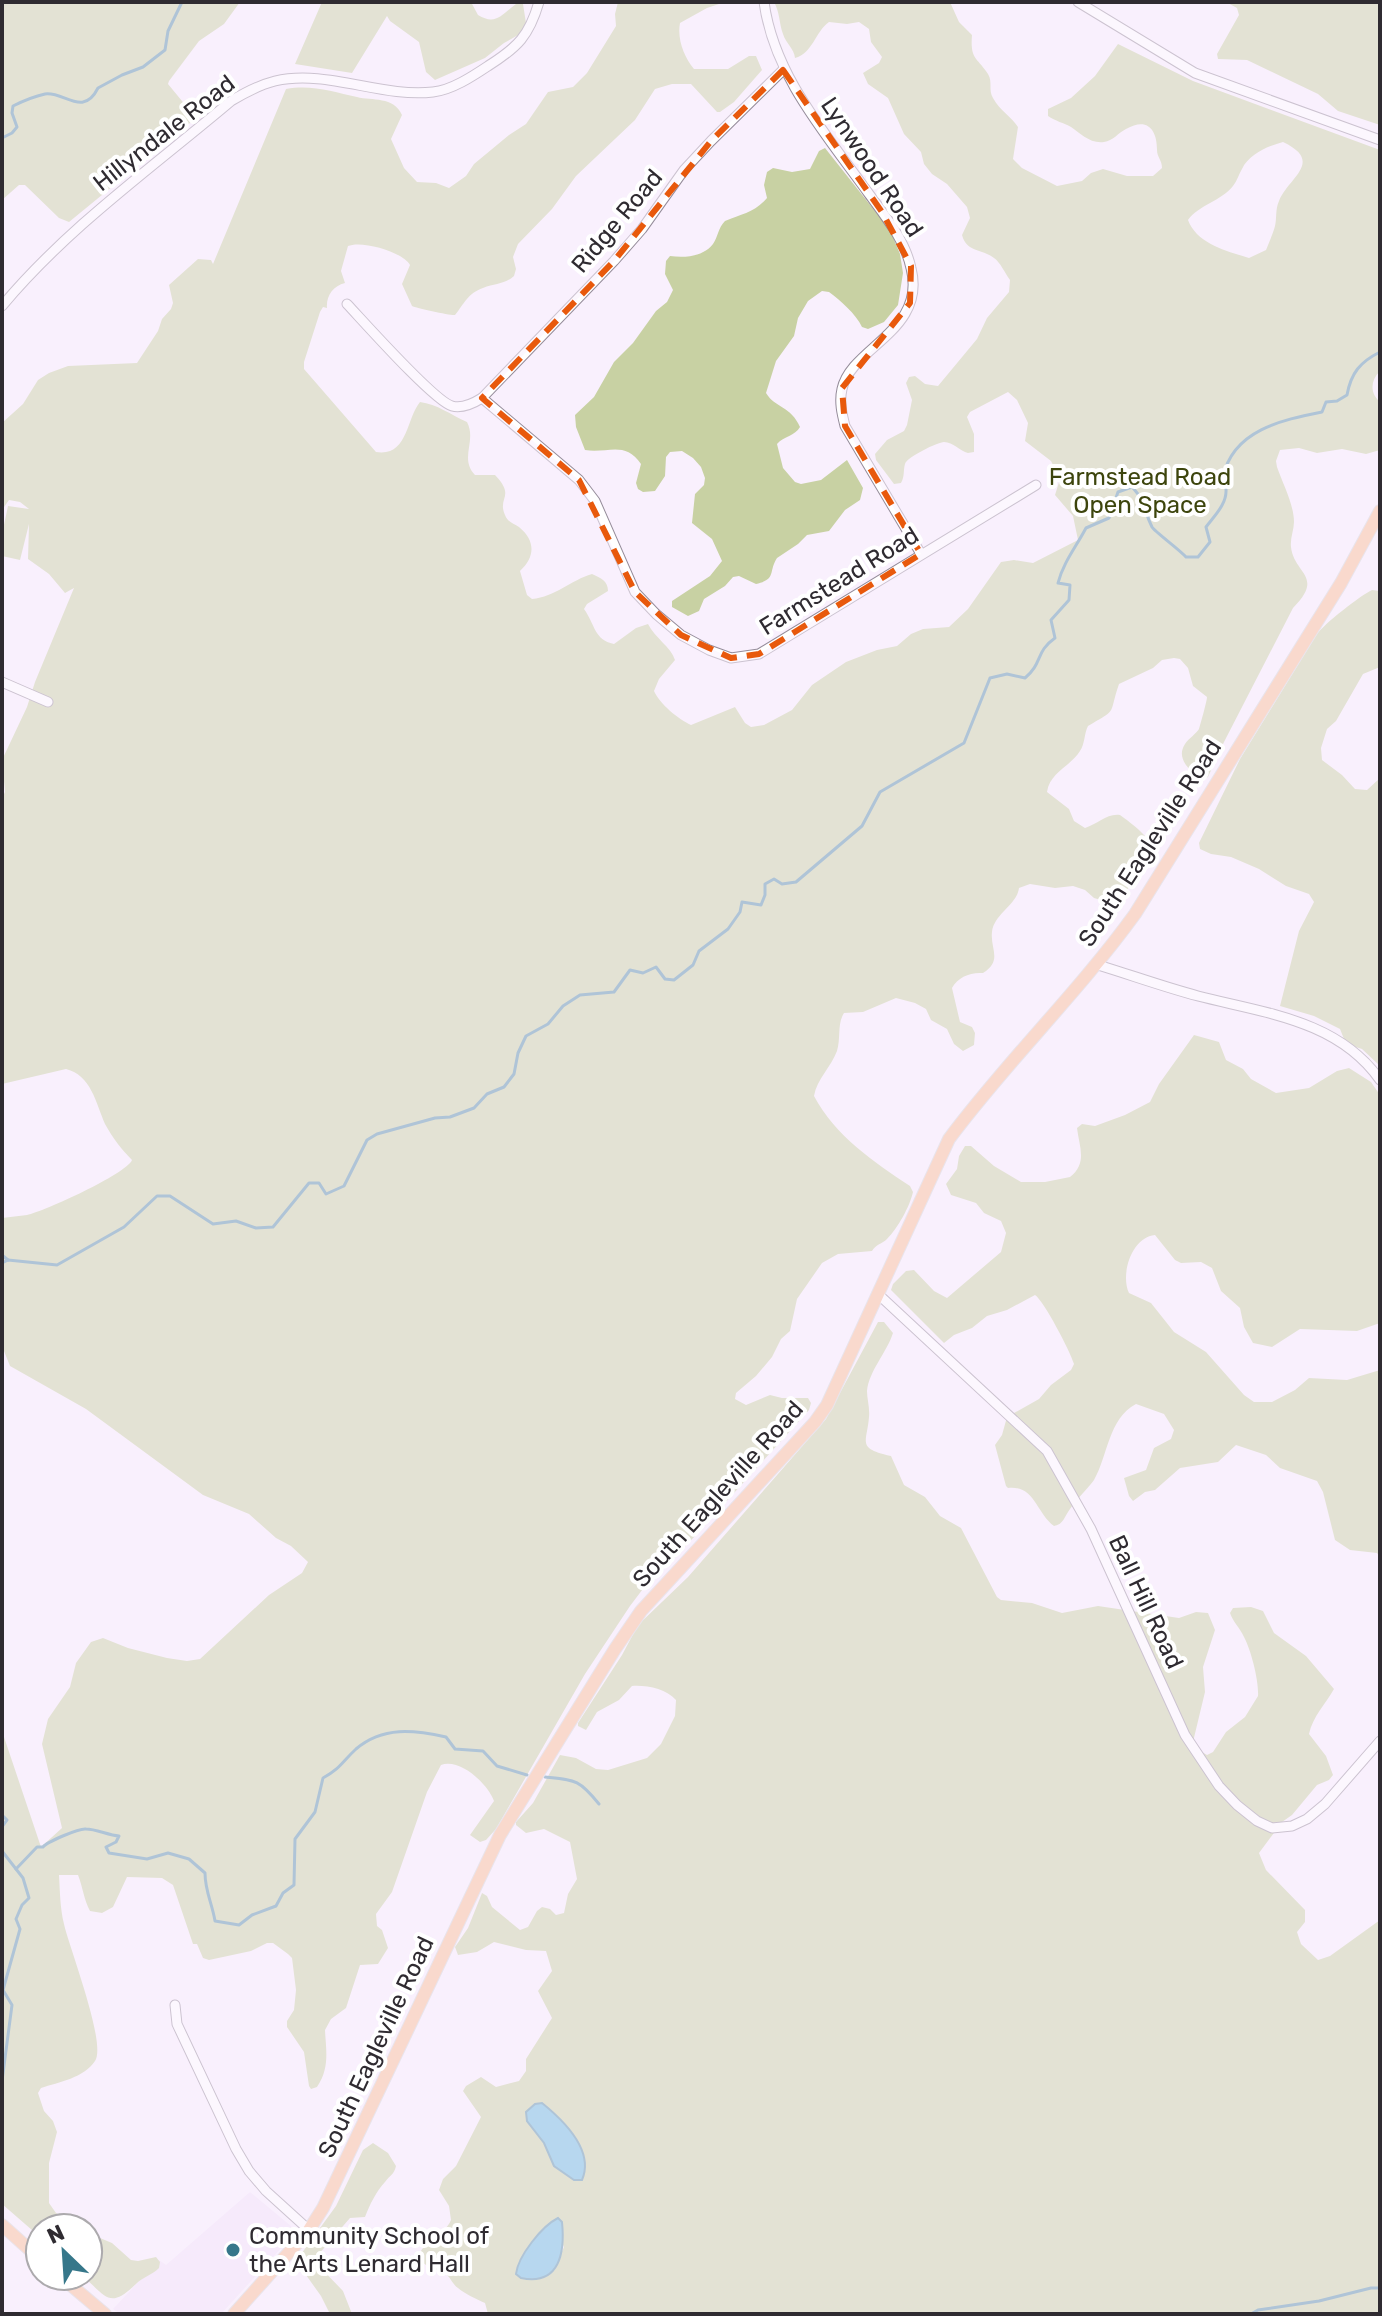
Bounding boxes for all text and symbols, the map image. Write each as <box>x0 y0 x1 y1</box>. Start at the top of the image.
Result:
street label: Hillyndale Road <box>88 69 240 197</box>
street label: Lynwood Road <box>815 92 929 242</box>
street label: Ridge Road <box>566 164 668 278</box>
park label: Farmstead Road Open Space <box>1049 463 1231 519</box>
street label: Farmstead Road <box>754 521 924 641</box>
street label: South Eagleville Road <box>1073 734 1227 952</box>
street label: South Eagleville Road <box>627 1395 809 1593</box>
street label: Ball Hill Road <box>1103 1531 1189 1673</box>
street label: South Eagleville Road <box>312 1932 440 2162</box>
north arrow <box>24 2212 104 2292</box>
text: N <box>43 2219 69 2250</box>
place label: Community School of the Arts Lenard Hall <box>249 2222 490 2278</box>
marker: Community School of the Arts Lenard Hall <box>224 2241 242 2259</box>

